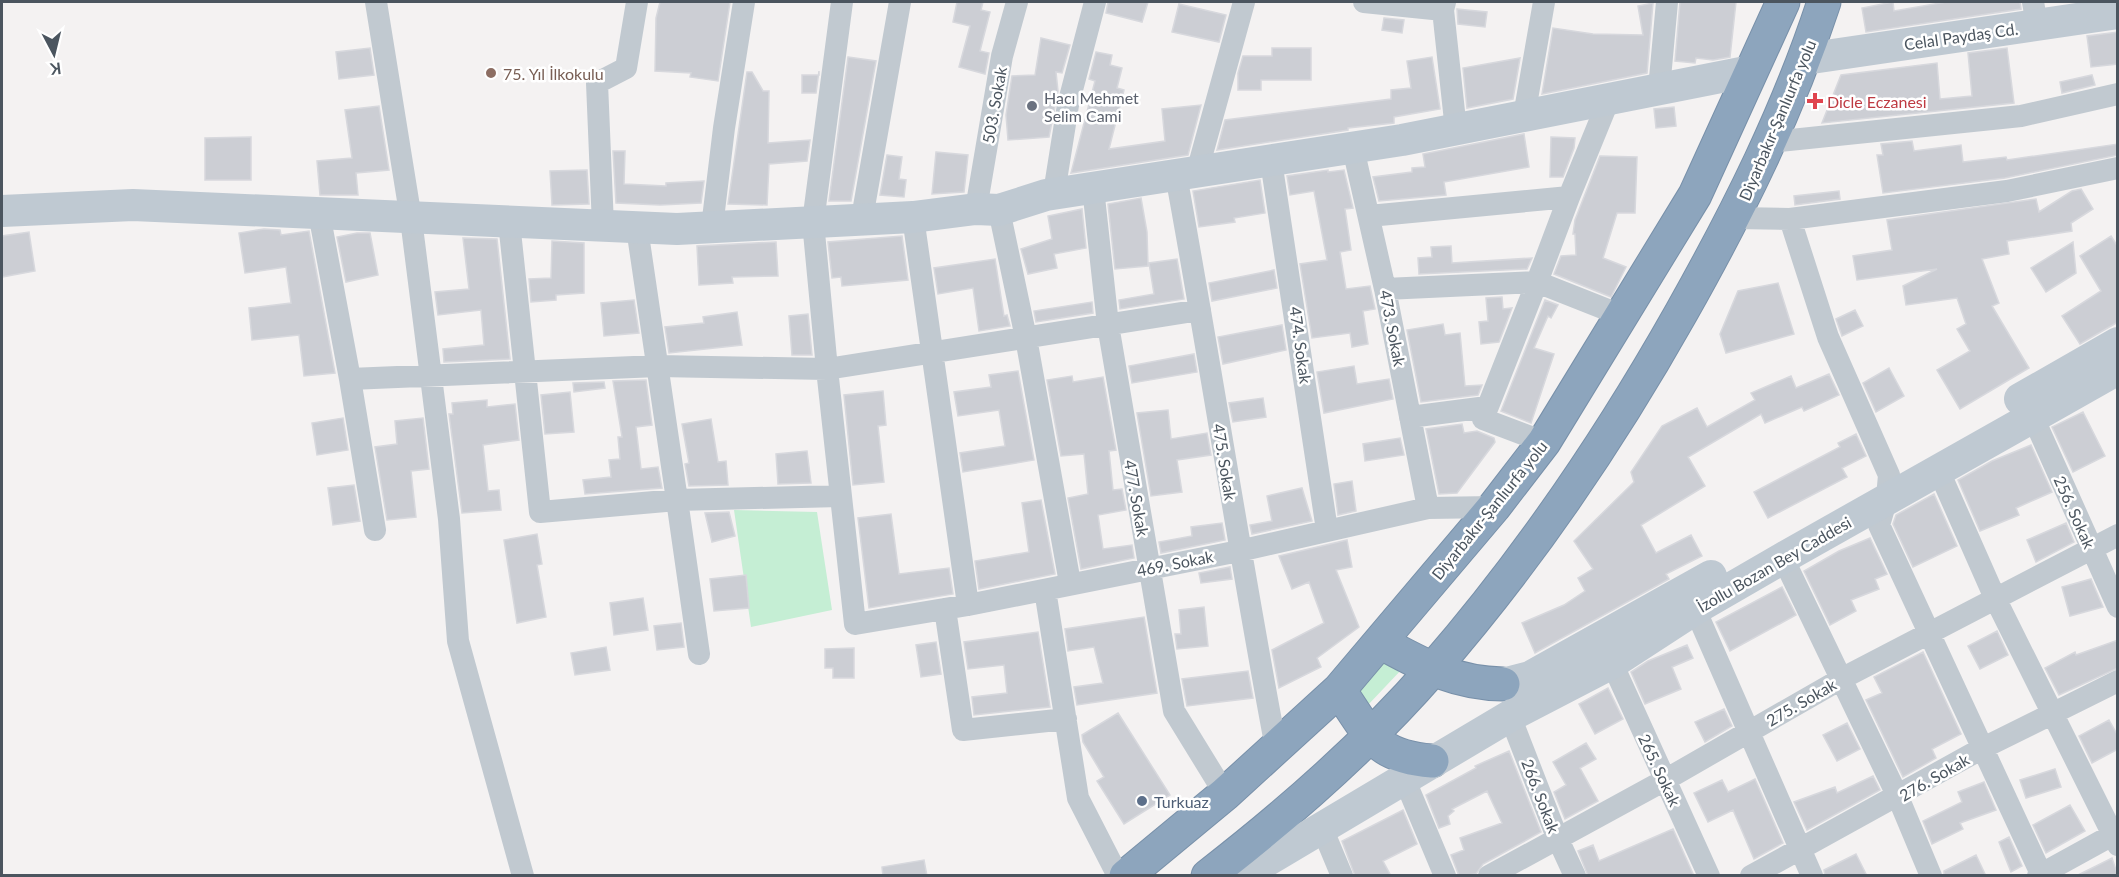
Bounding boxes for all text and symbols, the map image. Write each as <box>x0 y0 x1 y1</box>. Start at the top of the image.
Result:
street label: Celal Paydaş Cd. <box>1903 19 2019 53</box>
north arrow <box>24 24 84 84</box>
street label: Diyarbakır-Şanlıurfa yolu <box>1734 37 1820 203</box>
text: K <box>48 59 62 80</box>
place label: 75. Yıl İlkokulu <box>503 64 604 83</box>
street label: 503. Sokak <box>978 64 1010 145</box>
marker: 75. Yıl İlkokulu <box>484 66 498 80</box>
place label: Hacı Mehmet Selim Cami <box>1044 88 1139 125</box>
place label: Dicle Eczanesi <box>1827 92 1927 111</box>
marker: Dicle Eczanesi <box>1808 94 1822 108</box>
marker: Hacı Mehmet Selim Cami <box>1025 99 1039 113</box>
street label: 473. Sokak <box>1376 288 1410 369</box>
street label: 474. Sokak <box>1286 305 1316 386</box>
street label: 475. Sokak <box>1210 422 1241 503</box>
street label: Diyarbakır-Şanlıurfa yolu <box>1427 437 1551 583</box>
street label: 477. Sokak <box>1121 458 1153 539</box>
street label: 256. Sokak <box>2051 473 2100 552</box>
street label: İzollu Bozan Bey Caddesi <box>1694 512 1854 616</box>
street label: 469. Sokak <box>1135 546 1216 580</box>
street label: 275. Sokak <box>1763 674 1840 730</box>
street label: 265. Sokak <box>1635 731 1685 810</box>
street label: 276. Sokak <box>1896 749 1973 805</box>
street label: 266. Sokak <box>1518 756 1564 836</box>
place label: Turkuaz <box>1154 792 1209 811</box>
marker: Turkuaz <box>1135 794 1149 808</box>

